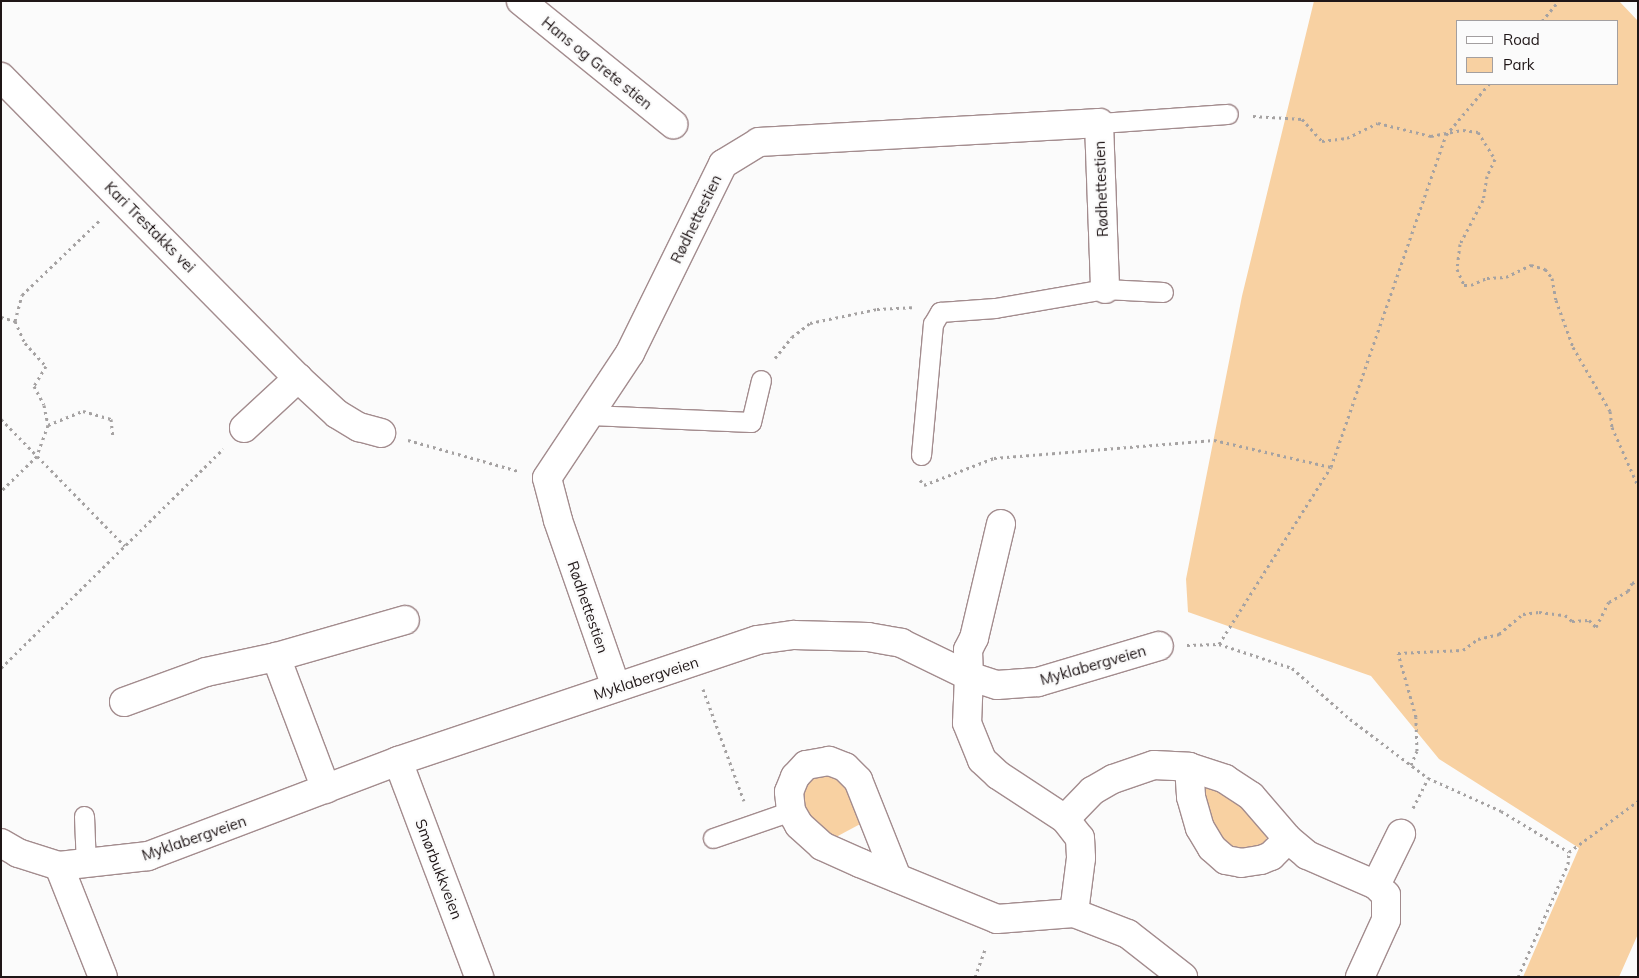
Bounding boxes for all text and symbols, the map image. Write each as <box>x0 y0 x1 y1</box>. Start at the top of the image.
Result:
street label: Hans og Grete stien <box>538 13 656 113</box>
legend <box>1456 20 1619 85</box>
text: Road <box>1503 30 1540 49</box>
text: Park <box>1503 55 1535 74</box>
street label: Rødhettestien <box>1090 141 1112 237</box>
street label: Rødhettestien <box>667 172 725 266</box>
street label: Kari Trestakks vei <box>101 178 199 276</box>
street label: Rødhettestien <box>564 559 612 655</box>
street label: Myklabergveien <box>1038 641 1148 689</box>
street label: Myklabergveien <box>591 653 701 703</box>
street label: Myklabergveien <box>139 812 249 864</box>
street label: Smørbukkveien <box>412 816 466 922</box>

